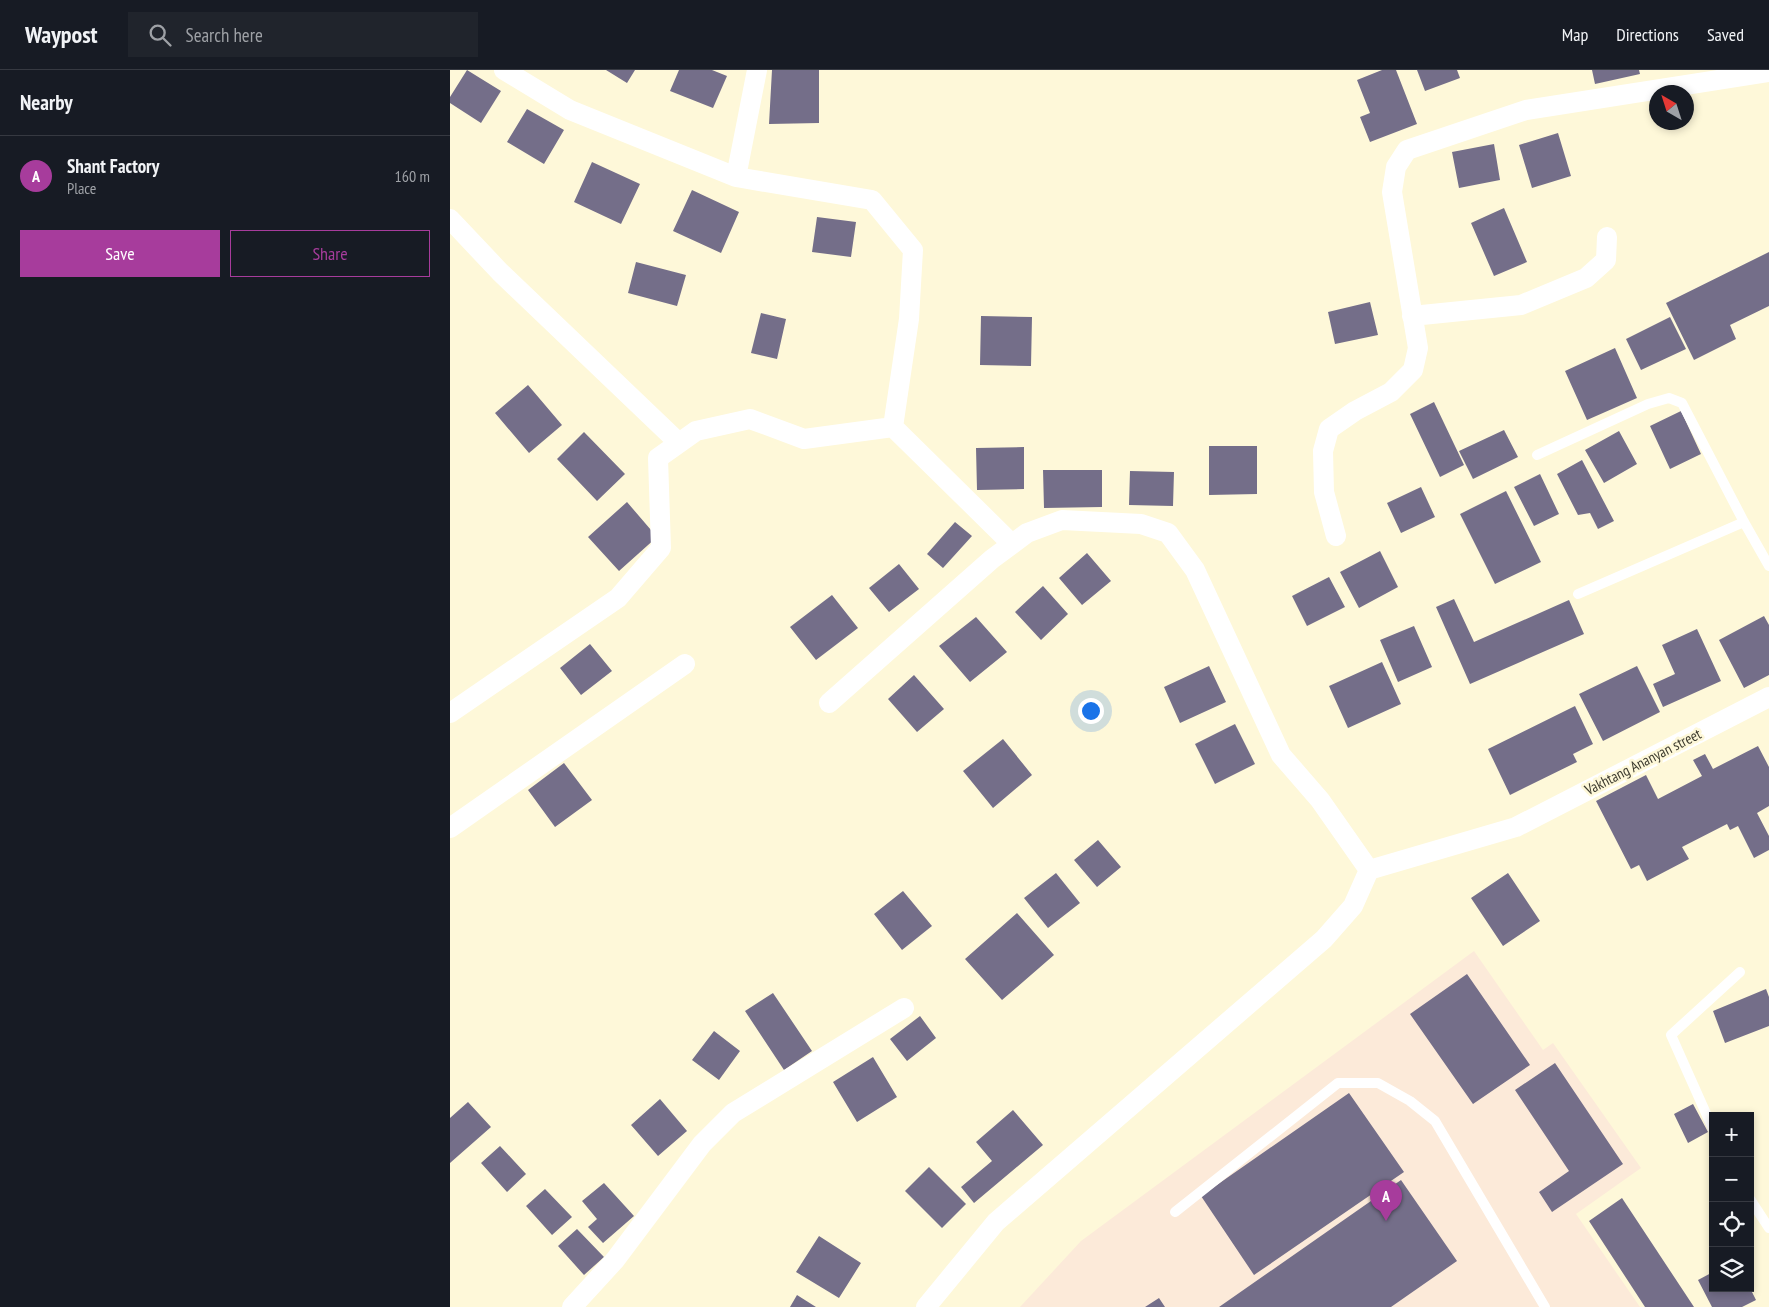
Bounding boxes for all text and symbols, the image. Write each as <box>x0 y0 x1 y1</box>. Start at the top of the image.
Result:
search box <box>128 12 478 57</box>
text: Waypost <box>25 19 98 50</box>
icon: search <box>146 21 174 49</box>
text: Search here <box>186 23 263 47</box>
text: Map <box>1562 23 1588 46</box>
text: Directions <box>1616 23 1679 46</box>
text: Saved <box>1707 23 1744 46</box>
north arrow <box>1649 85 1694 130</box>
text: Nearby <box>20 89 73 116</box>
text: Shant Factory <box>67 154 159 178</box>
text: A <box>32 166 40 186</box>
text: 160 m <box>395 166 430 186</box>
text: Place <box>67 178 96 198</box>
button: Save <box>20 230 220 277</box>
button: Share <box>230 230 430 277</box>
your location <box>1078 698 1104 724</box>
street label: Vakhtang Ananyan street <box>1581 724 1704 800</box>
map controls <box>1709 1112 1754 1292</box>
button: + <box>1709 1112 1754 1157</box>
button: − <box>1709 1157 1754 1202</box>
pin: A <box>1370 1180 1402 1221</box>
button: locate <box>1709 1202 1754 1247</box>
button: layers <box>1709 1247 1754 1292</box>

